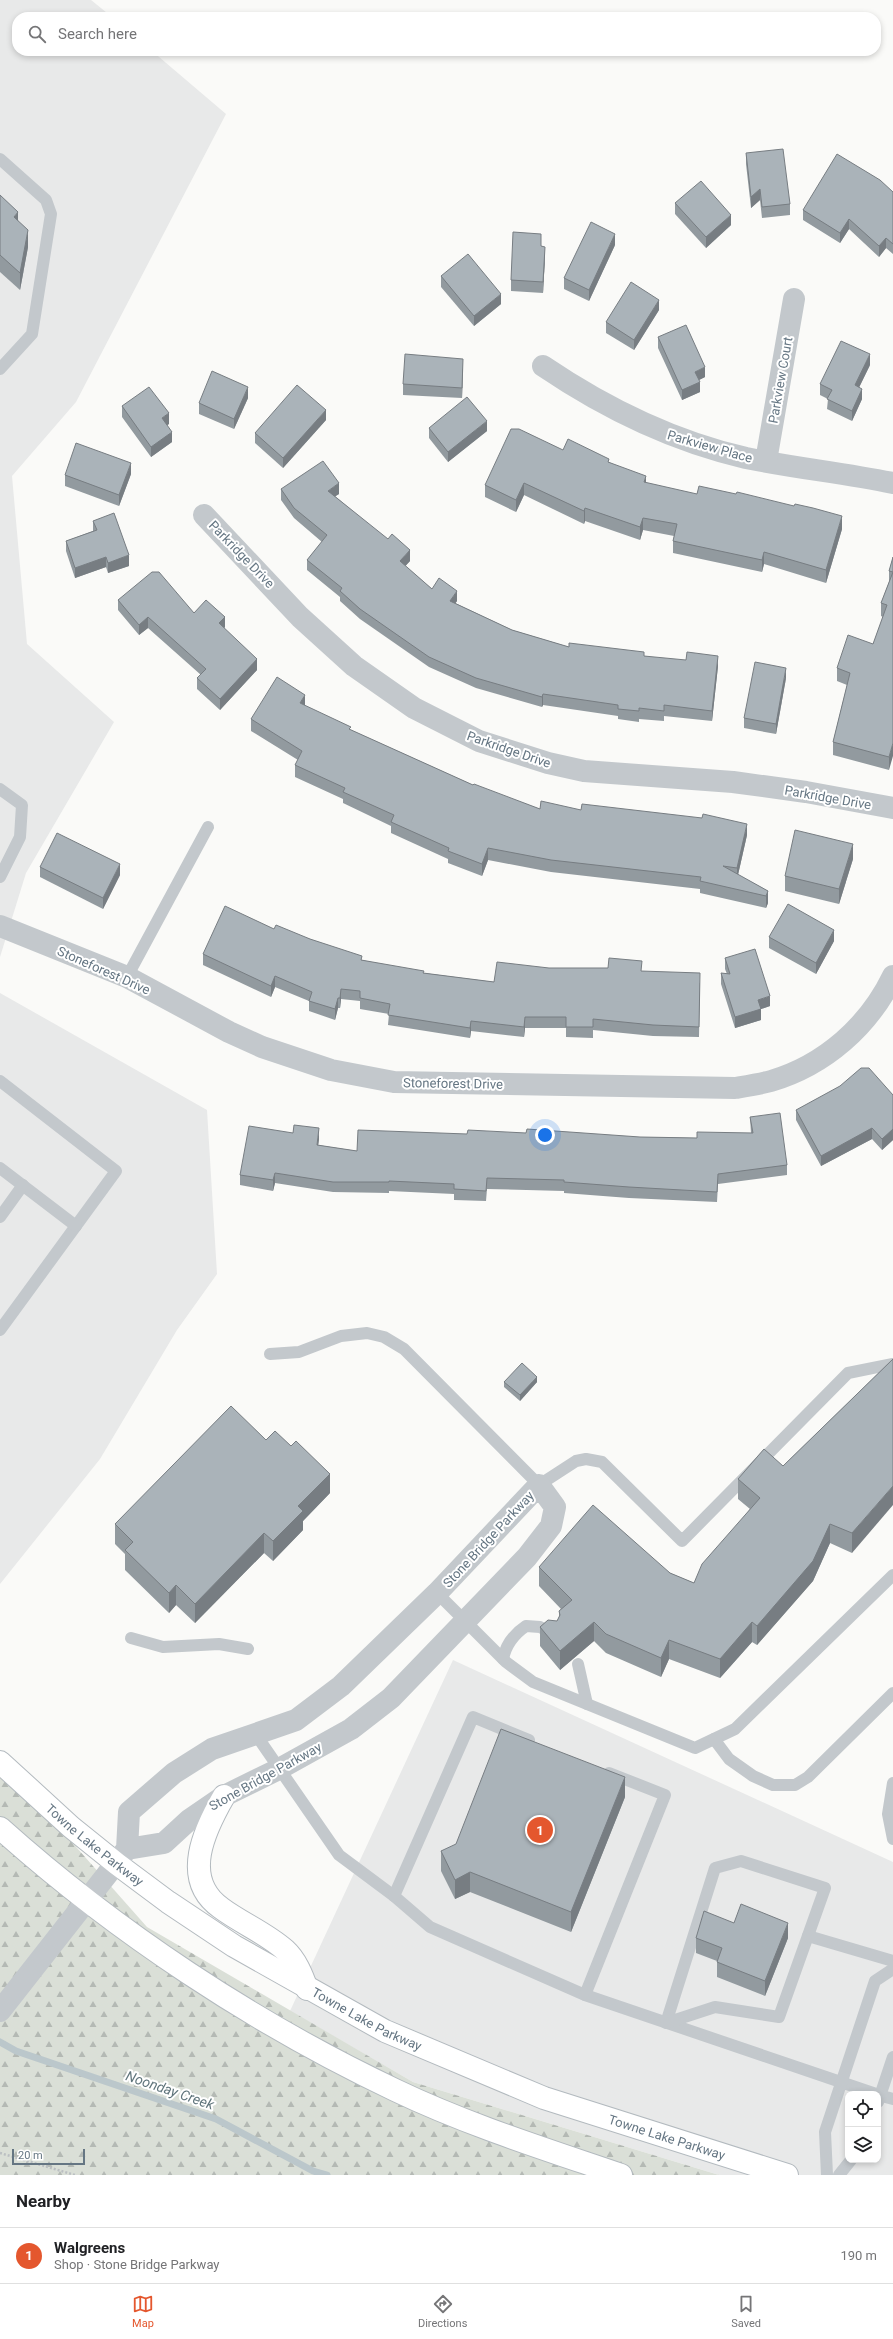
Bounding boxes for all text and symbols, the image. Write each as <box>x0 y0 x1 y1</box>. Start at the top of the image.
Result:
search box <box>12 12 881 56</box>
icon: search <box>26 23 48 45</box>
text: Search here <box>58 25 137 43</box>
street label: Parkview Court <box>766 336 795 425</box>
street label: Parkview Place <box>666 427 754 466</box>
street label: Parkridge Drive <box>206 518 278 591</box>
street label: Parkridge Drive <box>465 728 553 771</box>
street label: Parkridge Drive <box>783 782 873 813</box>
street label: Stoneforest Drive <box>55 943 153 998</box>
street label: Stoneforest Drive <box>403 1075 503 1092</box>
your location <box>535 1125 555 1145</box>
street label: Stone Bridge Parkway <box>440 1488 537 1591</box>
street label: Stone Bridge Parkway <box>206 1739 324 1814</box>
street label: Towne Lake Parkway <box>43 1801 146 1889</box>
pin: 1 <box>527 1815 553 1845</box>
street label: Towne Lake Parkway <box>309 1985 424 2054</box>
water label: Noonday Creek <box>124 2067 217 2113</box>
map controls <box>845 2091 881 2163</box>
button: locate <box>845 2091 881 2127</box>
street label: Towne Lake Parkway <box>607 2112 727 2163</box>
button: layers <box>845 2127 881 2163</box>
scale bar <box>12 2147 85 2166</box>
text: 20 m <box>18 2149 43 2162</box>
text: Nearby <box>16 2191 71 2211</box>
text: Walgreens <box>54 2239 125 2257</box>
text: 1 <box>25 2248 33 2263</box>
text: 190 m <box>840 2248 877 2263</box>
text: Shop · Stone Bridge Parkway <box>54 2257 220 2272</box>
tab: Map <box>132 2293 154 2330</box>
tab: Directions <box>418 2293 467 2330</box>
tab: Saved <box>731 2293 761 2330</box>

